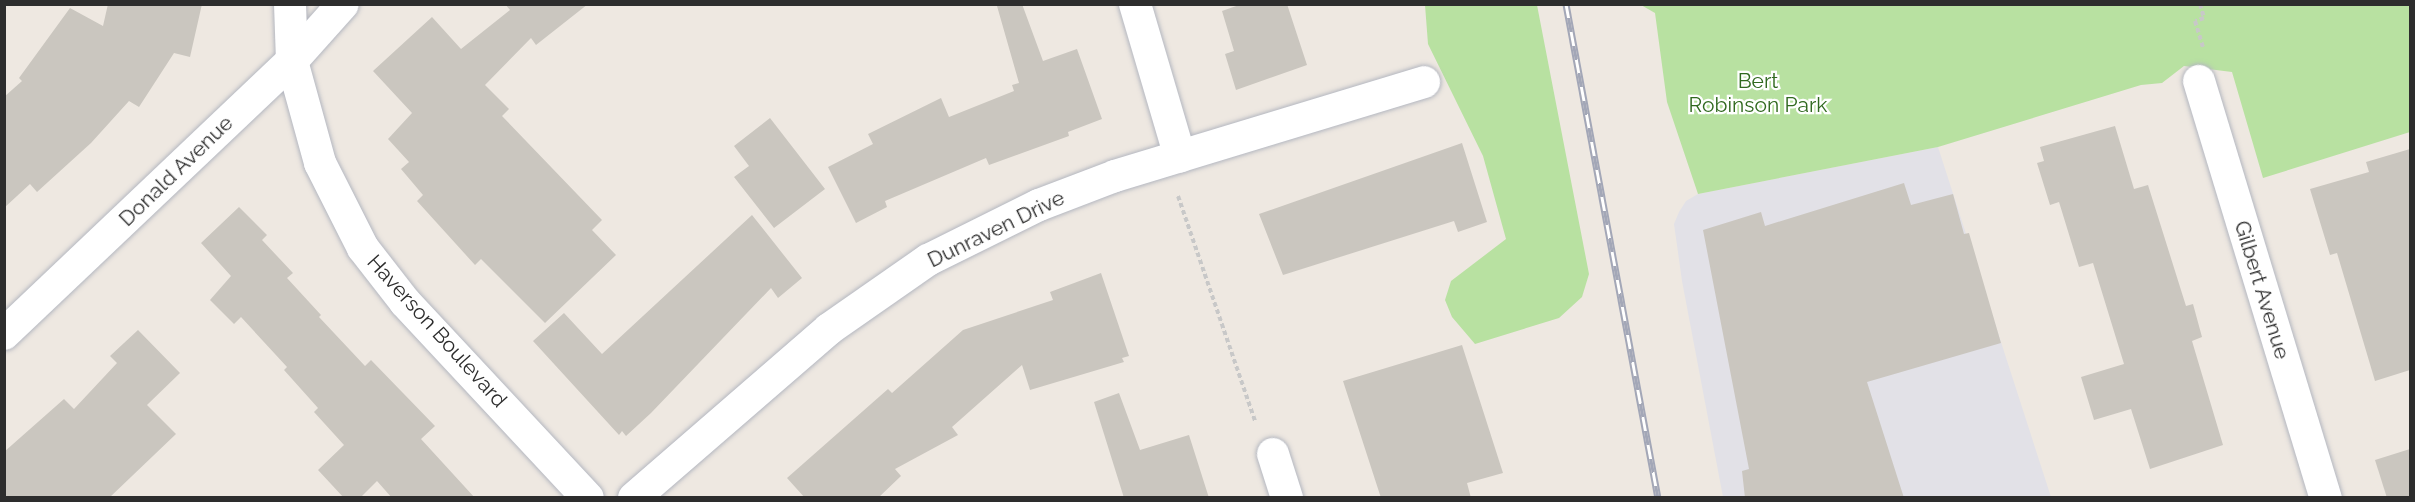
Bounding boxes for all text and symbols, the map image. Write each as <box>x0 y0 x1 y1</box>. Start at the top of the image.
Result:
park label: Bert Robinson Park <box>1689 68 1827 118</box>
street label: Donald Avenue <box>114 110 238 232</box>
street label: Dunraven Drive <box>924 185 1068 273</box>
street label: Gilbert Avenue <box>2229 217 2295 363</box>
street label: Haverson Boulevard <box>362 250 512 412</box>

